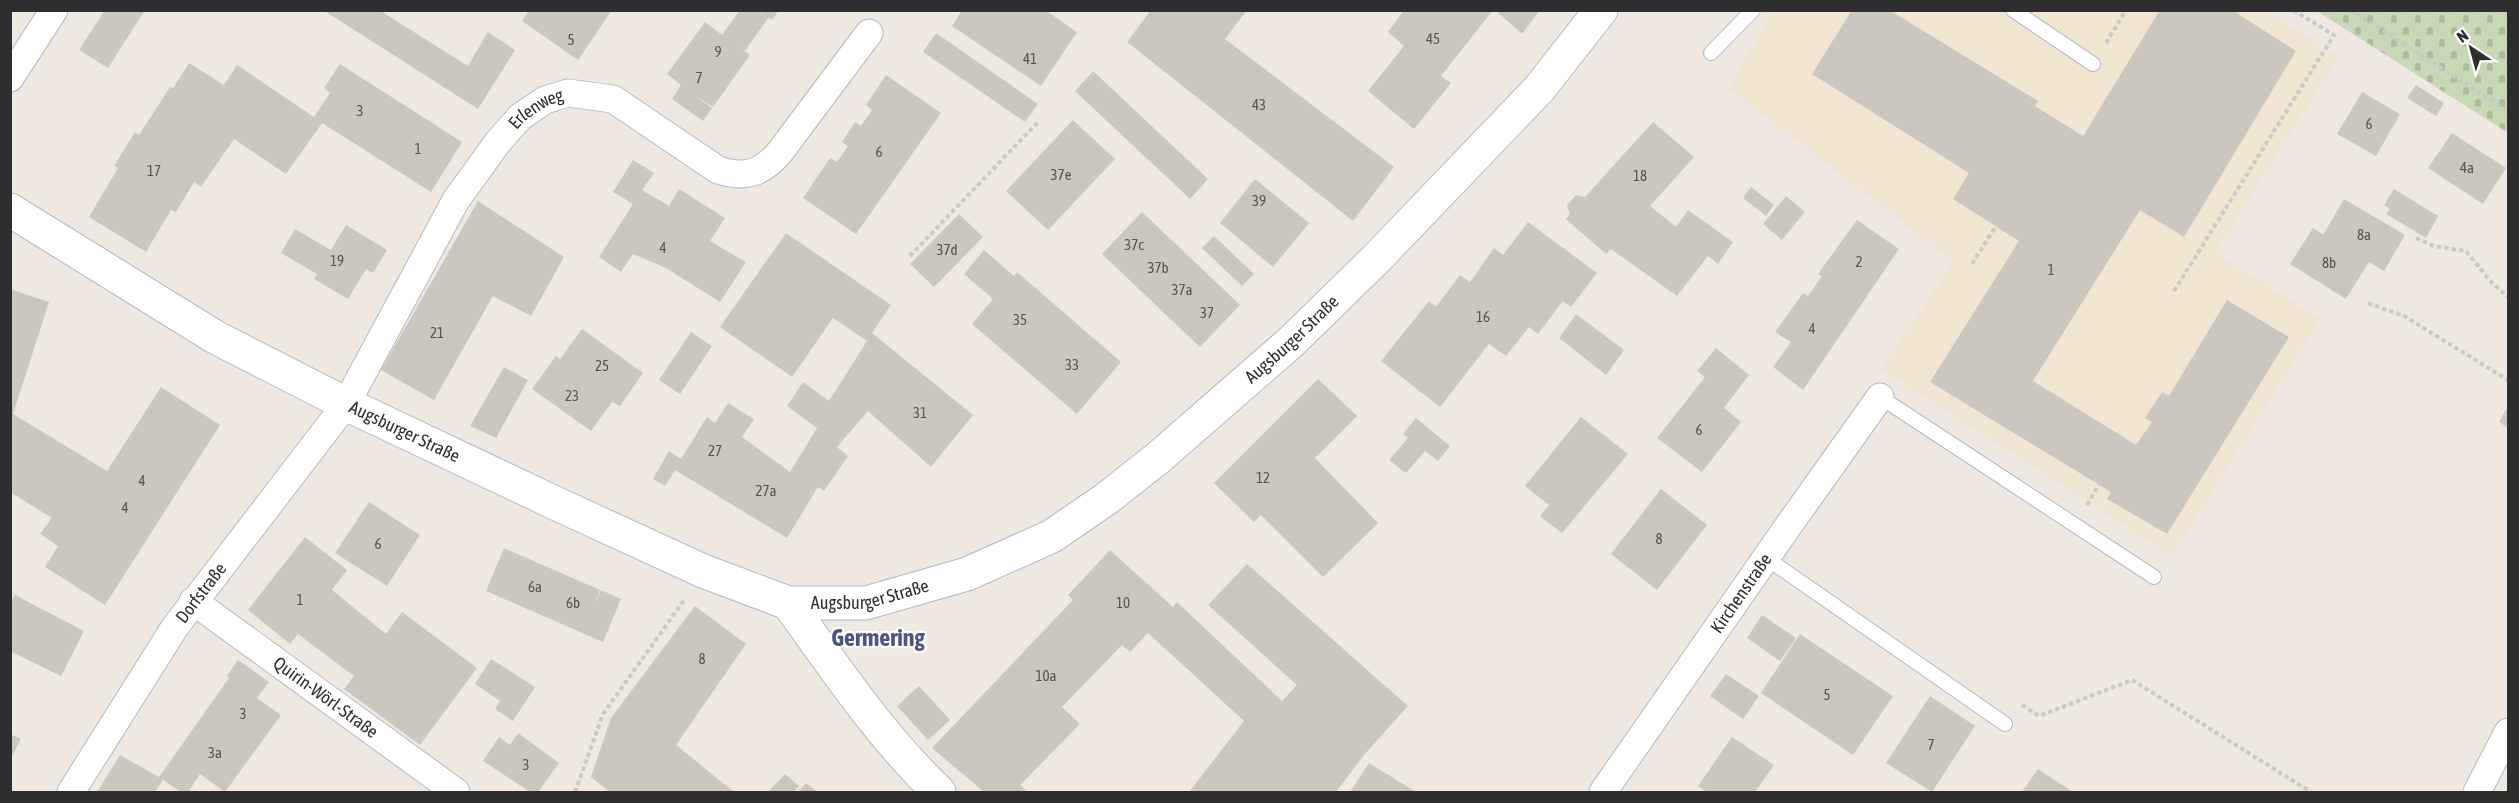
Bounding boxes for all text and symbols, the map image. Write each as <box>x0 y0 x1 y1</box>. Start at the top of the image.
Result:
north arrow <box>2441 18 2501 78</box>
text: N <box>2453 26 2471 46</box>
house number: 45 <box>1426 30 1440 47</box>
house number: 5 <box>567 31 575 48</box>
house number: 9 <box>714 43 722 60</box>
house number: 41 <box>1023 50 1037 67</box>
house number: 7 <box>695 69 703 86</box>
street label: Erlenweg <box>504 84 566 133</box>
house number: 43 <box>1252 96 1266 113</box>
house number: 3 <box>356 102 364 119</box>
house number: 6 <box>2365 115 2373 132</box>
house number: 1 <box>414 140 422 157</box>
house number: 6 <box>875 143 883 160</box>
house number: 4a <box>2460 159 2474 176</box>
house number: 17 <box>147 162 161 179</box>
house number: 37e <box>1051 166 1072 183</box>
house number: 18 <box>1633 167 1647 184</box>
house number: 39 <box>1252 192 1266 209</box>
house number: 8a <box>2357 226 2371 243</box>
house number: 37c <box>1124 236 1144 253</box>
house number: 4 <box>659 239 667 256</box>
house number: 37d <box>936 241 958 258</box>
house number: 19 <box>330 252 344 269</box>
house number: 2 <box>1855 253 1863 270</box>
house number: 8b <box>2322 254 2336 271</box>
house number: 37b <box>1147 259 1169 276</box>
house number: 1 <box>2047 261 2055 278</box>
house number: 37a <box>1171 281 1193 298</box>
street label: Augsburger Straße <box>1240 291 1343 387</box>
house number: 37 <box>1200 304 1214 321</box>
house number: 16 <box>1476 308 1490 325</box>
house number: 35 <box>1013 311 1027 328</box>
house number: 4 <box>1808 320 1816 337</box>
house number: 21 <box>430 324 444 341</box>
house number: 33 <box>1065 356 1079 373</box>
house number: 25 <box>595 357 609 374</box>
house number: 23 <box>565 387 579 404</box>
street label: Augsburger Straße <box>346 396 463 466</box>
house number: 31 <box>913 404 927 421</box>
house number: 6 <box>1695 421 1703 438</box>
house number: 27 <box>708 442 722 459</box>
house number: 12 <box>1256 469 1270 486</box>
house number: 4 <box>138 472 146 489</box>
house number: 27a <box>755 482 777 499</box>
house number: 4 <box>121 499 129 516</box>
house number: 8 <box>1655 530 1663 547</box>
house number: 6 <box>374 535 382 552</box>
street label: Kirchenstraße <box>1706 549 1776 637</box>
street label: Dorfstraße <box>171 558 230 627</box>
street label: Augsburger Straße <box>811 575 931 613</box>
house number: 6a <box>528 578 542 595</box>
house number: 1 <box>296 591 304 608</box>
house number: 6b <box>566 594 580 611</box>
house number: 10 <box>1116 594 1130 611</box>
district label: Germering <box>831 624 925 651</box>
house number: 8 <box>698 650 706 667</box>
street label: Quirin-Wörl-Straße <box>270 652 382 742</box>
house number: 10a <box>1035 667 1057 684</box>
house number: 5 <box>1823 686 1831 703</box>
house number: 3 <box>239 705 247 722</box>
house number: 7 <box>1927 736 1935 753</box>
house number: 3a <box>208 744 222 761</box>
house number: 3 <box>522 756 530 773</box>

